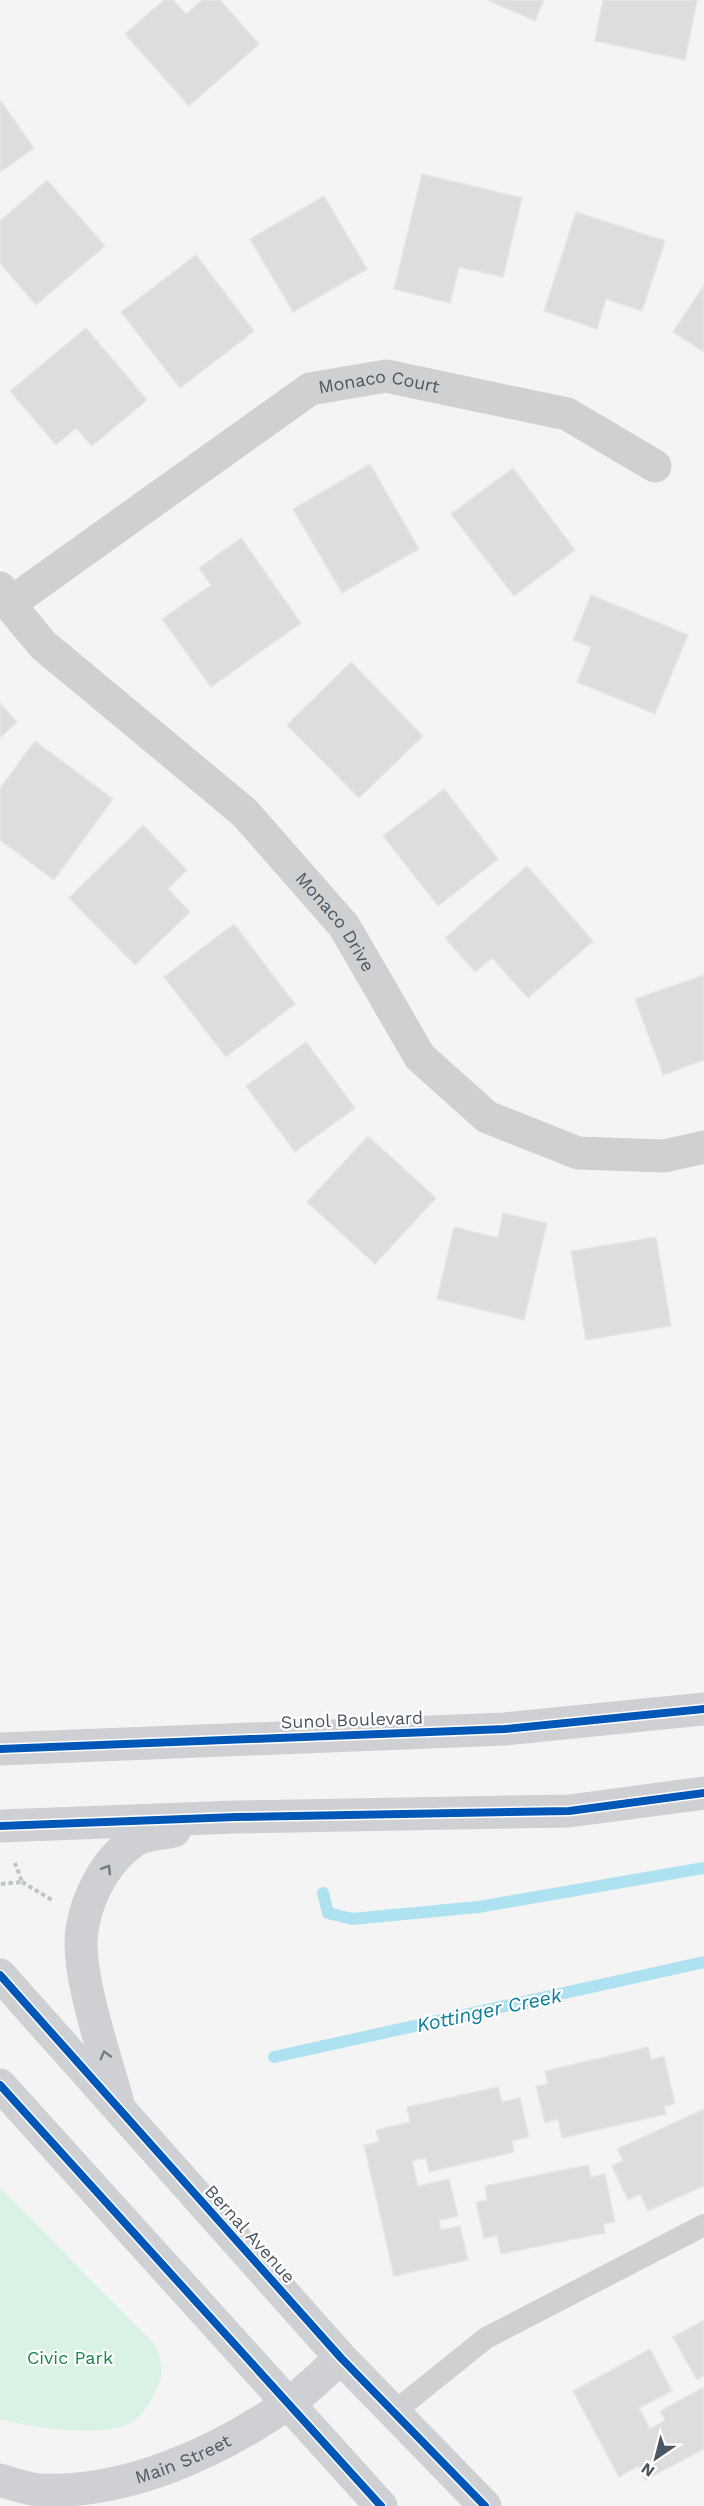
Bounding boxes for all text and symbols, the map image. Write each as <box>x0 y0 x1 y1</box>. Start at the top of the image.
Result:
street label: Monaco Court <box>317 365 442 397</box>
street label: Monaco Drive <box>292 867 379 975</box>
street label: Sunol Boulevard <box>280 1707 424 1732</box>
one-way arrow <box>100 1865 111 1876</box>
water label: Kottinger Creek <box>414 1983 565 2037</box>
one-way arrow <box>100 2051 113 2061</box>
street label: Bernal Avenue <box>201 2180 300 2287</box>
park label: Civic Park <box>27 2347 113 2368</box>
north arrow <box>626 2428 686 2488</box>
street label: Main Street <box>132 2429 235 2488</box>
text: N <box>637 2459 658 2481</box>

